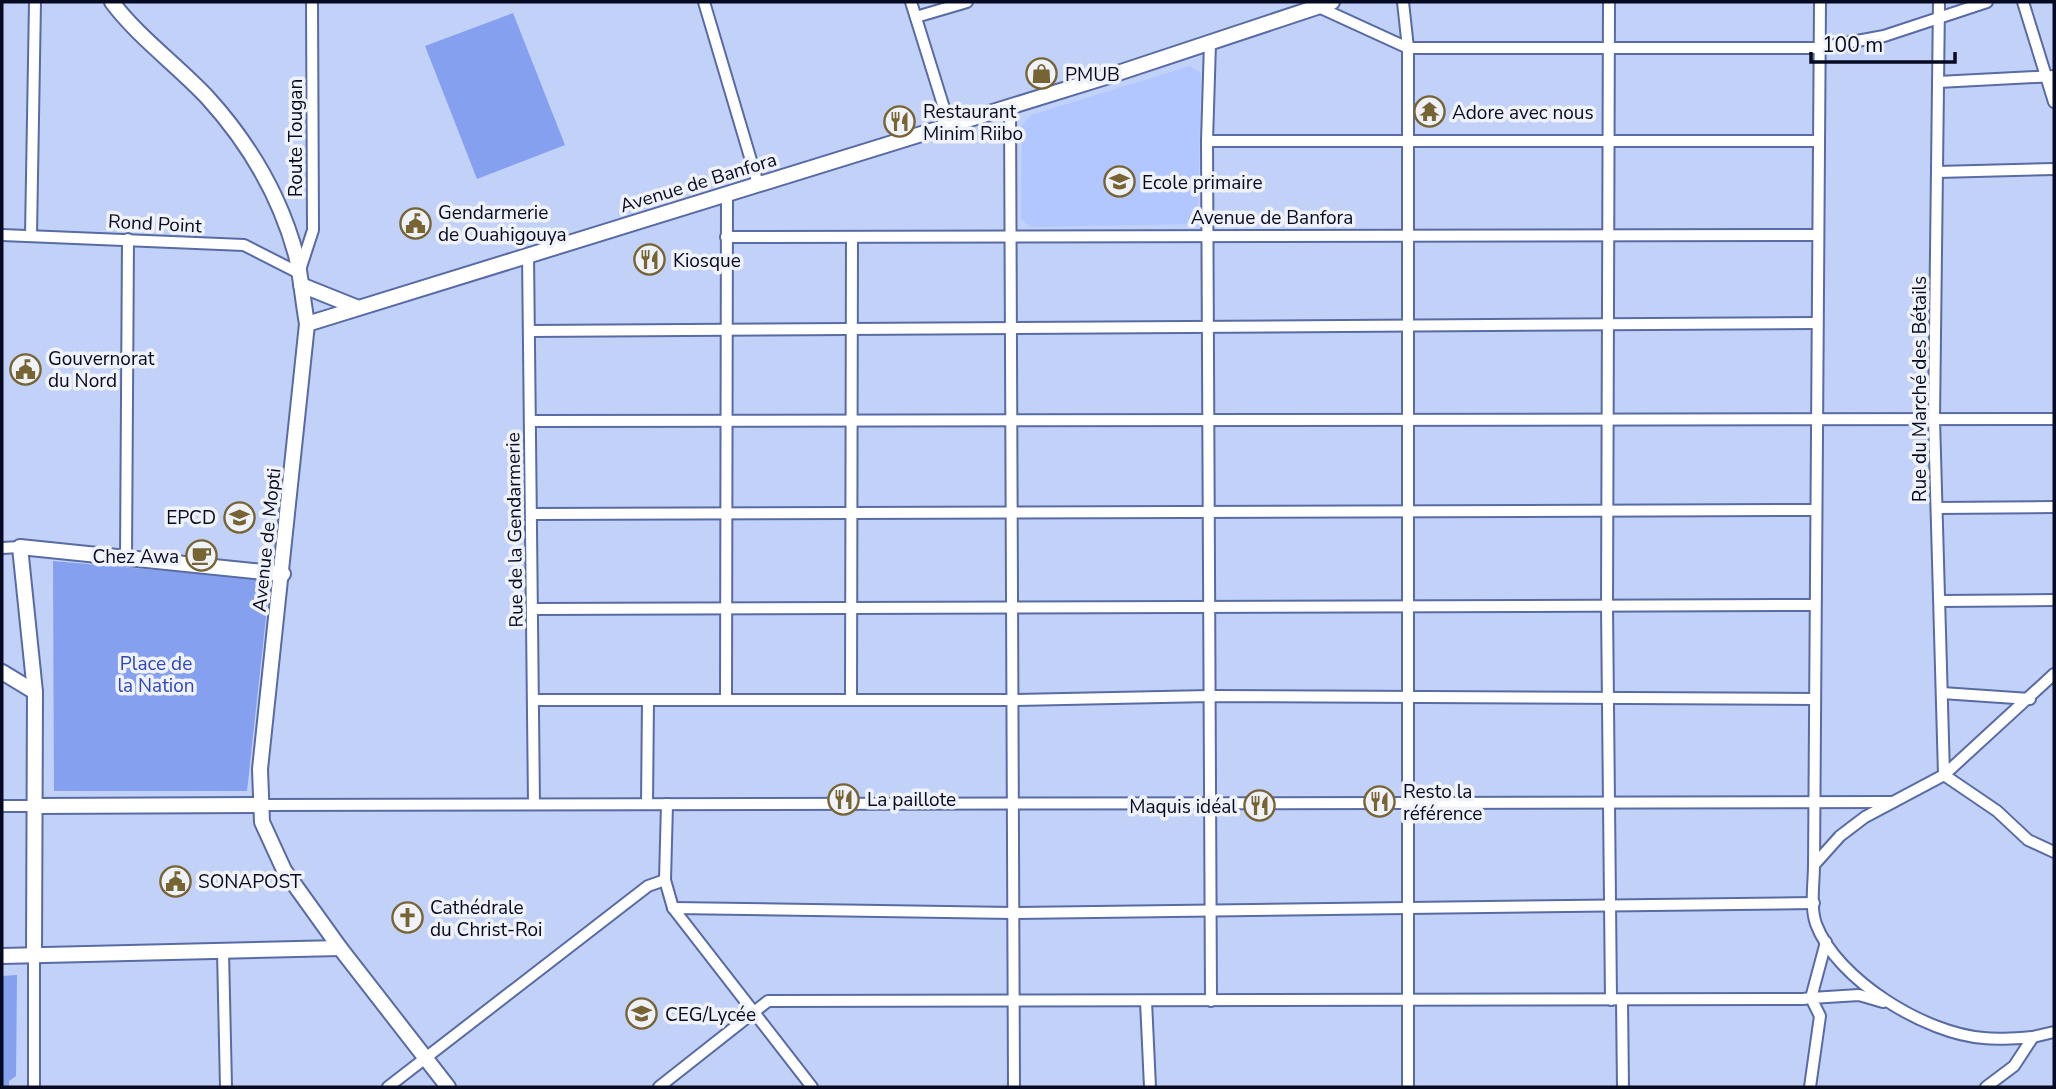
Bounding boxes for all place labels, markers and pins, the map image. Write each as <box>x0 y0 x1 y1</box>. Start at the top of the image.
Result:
shop icon: PMUB <box>1025 57 1059 91</box>
place label: PMUB <box>1065 62 1120 88</box>
temple icon: Adore avec nous <box>1412 95 1446 129</box>
place label: Restaurant Minim Riibo <box>923 99 1023 147</box>
place label: Adore avec nous <box>1452 100 1594 126</box>
restaurant icon: Restaurant Minim Riibo <box>883 105 917 139</box>
school or university icon: Ecole primaire <box>1102 165 1136 199</box>
place label: Ecole primaire <box>1142 170 1263 196</box>
place label: Gendarmerie de Ouahigouya <box>438 200 567 248</box>
public building icon: Gendarmerie de Ouahigouya <box>398 206 432 240</box>
restaurant icon: Kiosque <box>633 243 667 277</box>
place label: Kiosque <box>673 248 741 274</box>
place label: Gouvernorat du Nord <box>48 346 155 394</box>
public building icon: Gouvernorat du Nord <box>8 352 42 386</box>
school or university icon: EPCD <box>222 500 256 534</box>
place label: EPCD <box>166 505 216 531</box>
cafe icon: Chez Awa <box>185 539 219 573</box>
place label: Chez Awa <box>92 544 179 570</box>
place label: Resto la référence <box>1403 779 1482 827</box>
restaurant icon: La paillote <box>827 782 861 816</box>
restaurant icon: Resto la référence <box>1363 785 1397 819</box>
place label: La paillote <box>867 787 956 813</box>
restaurant icon: Maquis idéal <box>1243 789 1277 823</box>
place label: Maquis idéal <box>1129 794 1237 820</box>
public building icon: SONAPOST <box>158 864 192 898</box>
place label: SONAPOST <box>198 869 302 895</box>
place label: Cathédrale du Christ-Roi <box>430 895 542 943</box>
church icon: Cathédrale du Christ-Roi <box>390 901 424 935</box>
school or university icon: CEG/Lycée <box>625 997 659 1031</box>
place label: CEG/Lycée <box>665 1002 756 1028</box>

